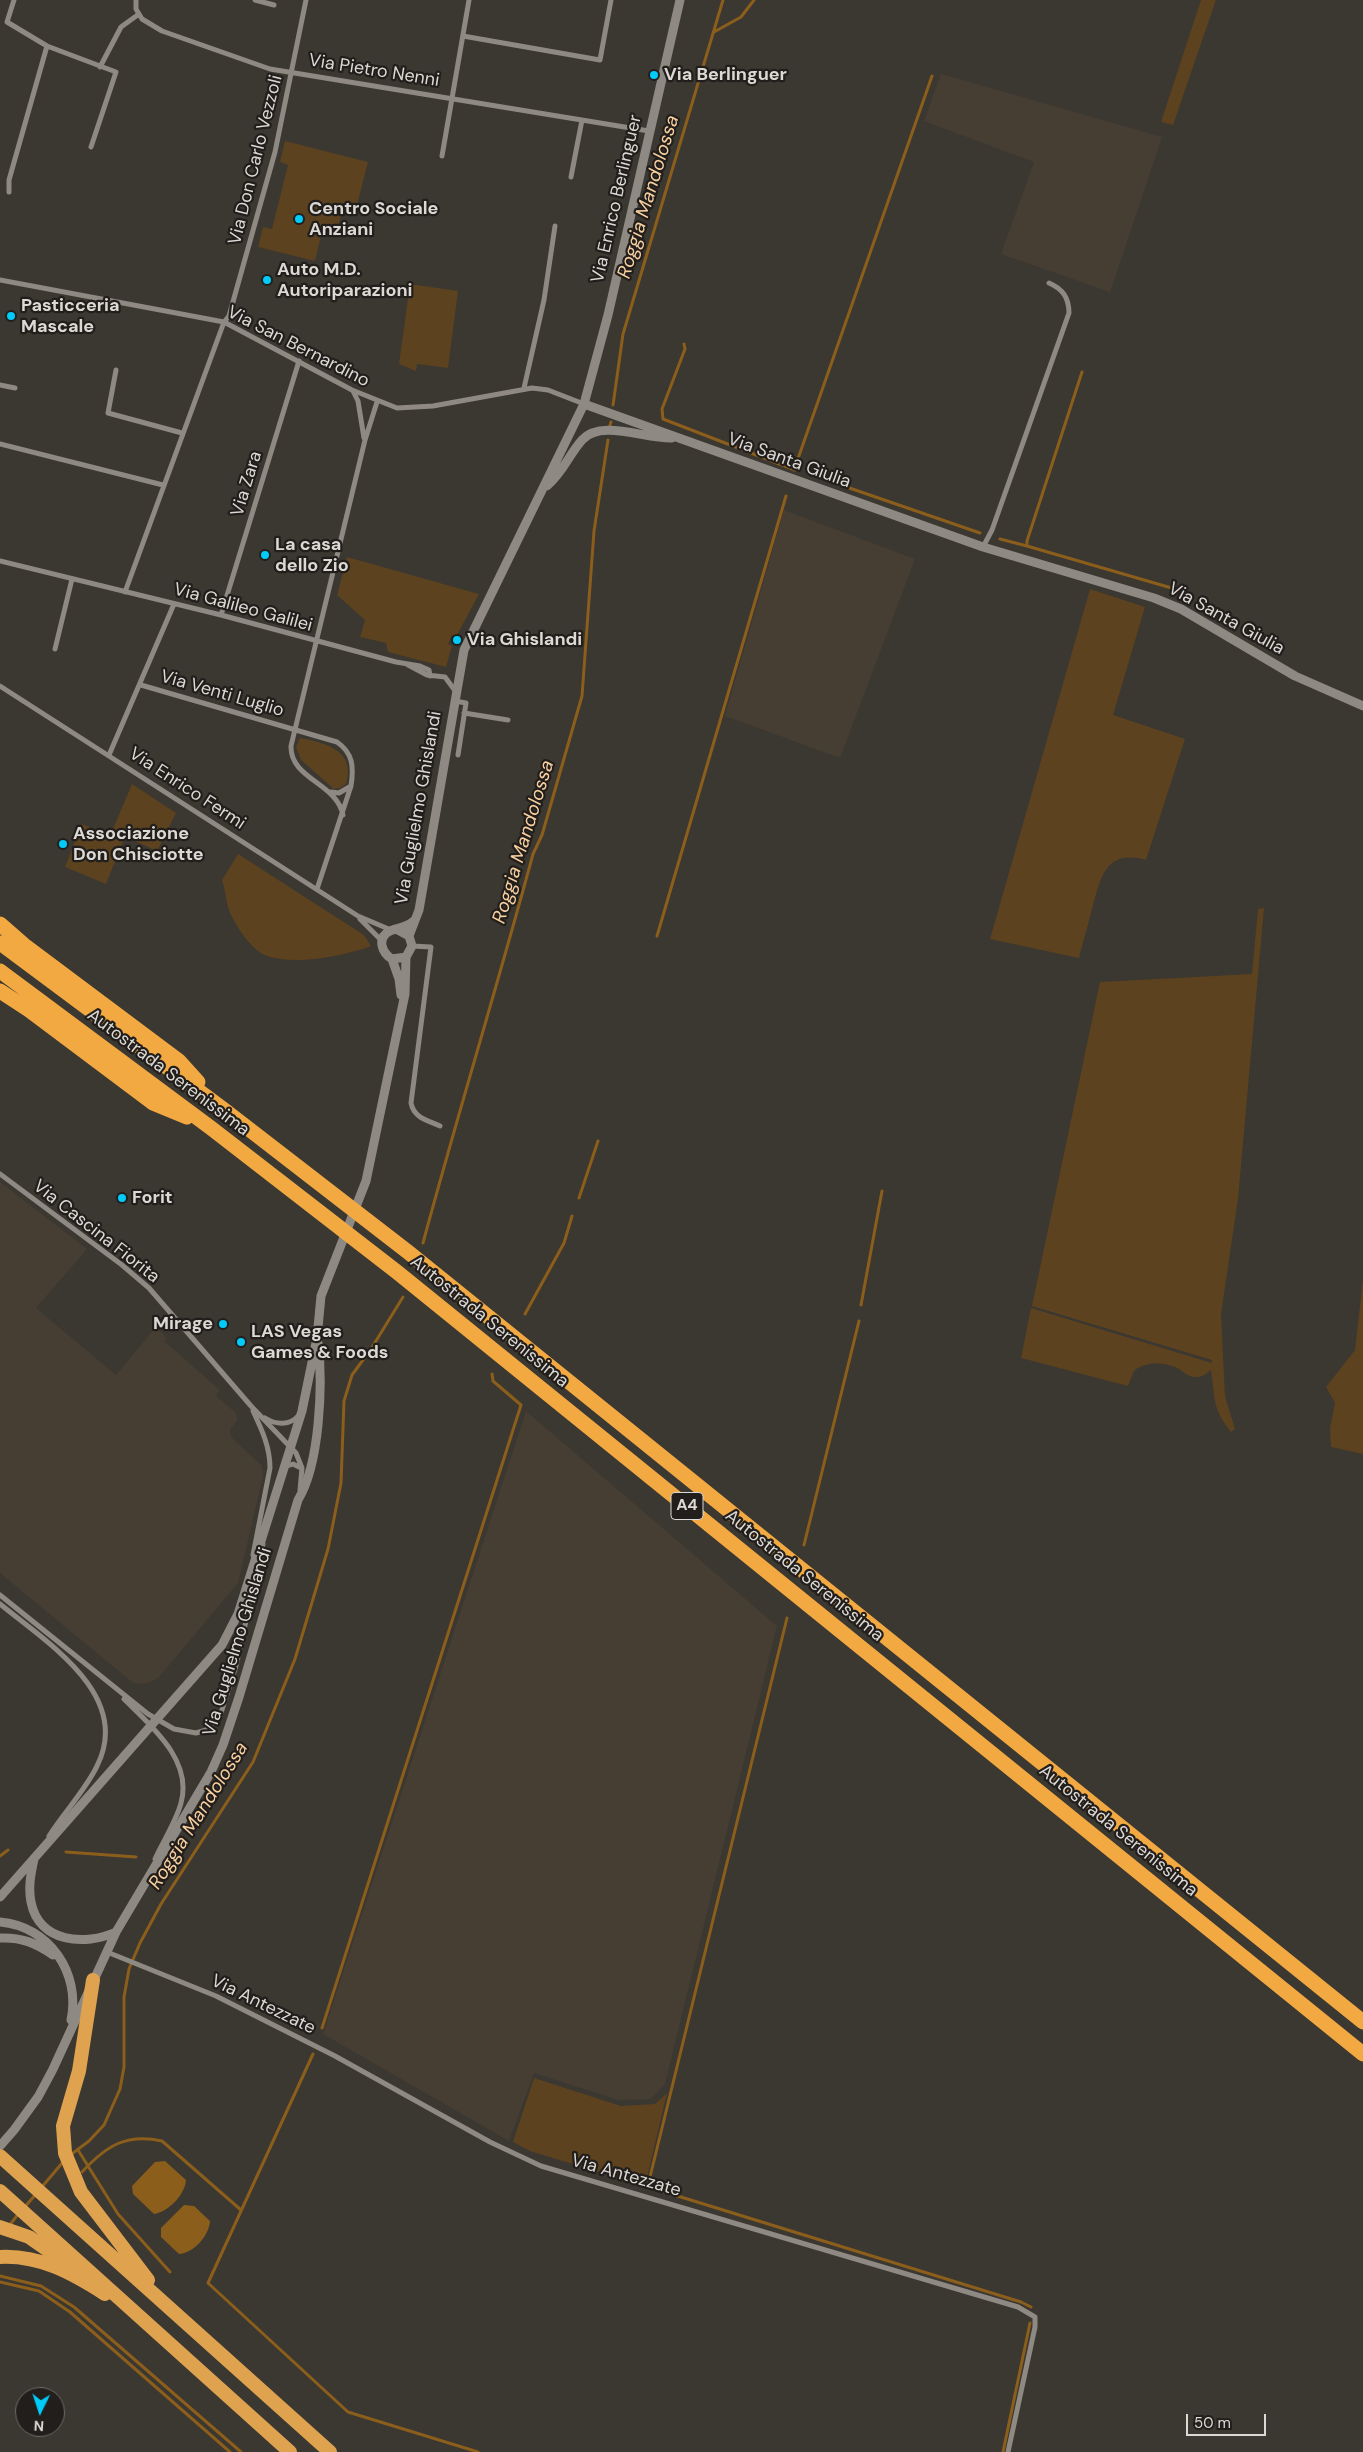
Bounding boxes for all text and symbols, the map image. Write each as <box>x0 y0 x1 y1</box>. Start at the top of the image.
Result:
street label: Via Pietro Nenni <box>307 50 441 92</box>
place label: Via Berlinguer <box>664 64 787 86</box>
marker: Via Berlinguer <box>648 69 660 81</box>
street label: Via Don Carlo Vezzoli <box>224 73 288 247</box>
street label: Via Enrico Berlinguer <box>587 113 647 285</box>
water label: Roggia Mandolossa <box>613 113 685 281</box>
place label: Centro Sociale Anziani <box>309 198 438 240</box>
marker: Centro Sociale Anziani <box>293 213 305 225</box>
place label: Auto M.D. Autoriparazioni <box>277 259 413 302</box>
marker: Auto M.D. Autoriparazioni <box>261 274 273 286</box>
place label: Pasticceria Mascale <box>21 295 120 338</box>
street label: Via San Bernardino <box>223 302 373 392</box>
marker: Pasticceria Mascale <box>5 310 17 322</box>
street label: Via Santa Giulia <box>724 429 854 493</box>
street label: Via Zara <box>227 449 267 519</box>
place label: La casa dello Zio <box>275 534 349 576</box>
marker: La casa dello Zio <box>259 549 271 561</box>
street label: Via Santa Giulia <box>1164 578 1288 660</box>
street label: Via Galileo Galilei <box>171 579 315 637</box>
place label: Via Ghislandi <box>467 629 582 651</box>
marker: Via Ghislandi <box>451 634 463 646</box>
street label: Via Venti Luglio <box>158 666 286 722</box>
street label: Via Guglielmo Ghislandi <box>391 710 447 906</box>
street label: Via Enrico Fermi <box>125 743 249 835</box>
water label: Roggia Mandolossa <box>488 758 560 926</box>
place label: Associazione Don Chisciotte <box>73 823 204 866</box>
marker: Associazione Don Chisciotte <box>57 838 69 850</box>
street label: Autostrada Serenissima <box>83 1005 253 1141</box>
street label: Via Cascina Fiorita <box>28 1176 164 1288</box>
place label: Forit <box>132 1187 173 1209</box>
marker: Forit <box>116 1192 128 1204</box>
street label: Autostrada Serenissima <box>405 1251 573 1393</box>
place label: Mirage <box>153 1313 213 1335</box>
marker: Mirage <box>217 1318 229 1330</box>
place label: LAS Vegas Games & Foods <box>251 1321 388 1364</box>
marker: LAS Vegas Games & Foods <box>235 1336 247 1348</box>
road number: A4 <box>671 1492 703 1520</box>
street label: Autostrada Serenissima <box>720 1505 888 1647</box>
street label: Via Guglielmo Ghislandi <box>199 1545 277 1739</box>
water label: Roggia Mandolossa <box>144 1738 254 1894</box>
street label: Autostrada Serenissima <box>1034 1760 1202 1902</box>
street label: Via Antezzate <box>207 1970 319 2040</box>
street label: Via Antezzate <box>569 2150 683 2202</box>
north arrow <box>15 2387 65 2437</box>
scale bar <box>1188 2404 1268 2436</box>
text: 50 m <box>1194 2413 1231 2433</box>
text: N <box>33 2417 45 2435</box>

